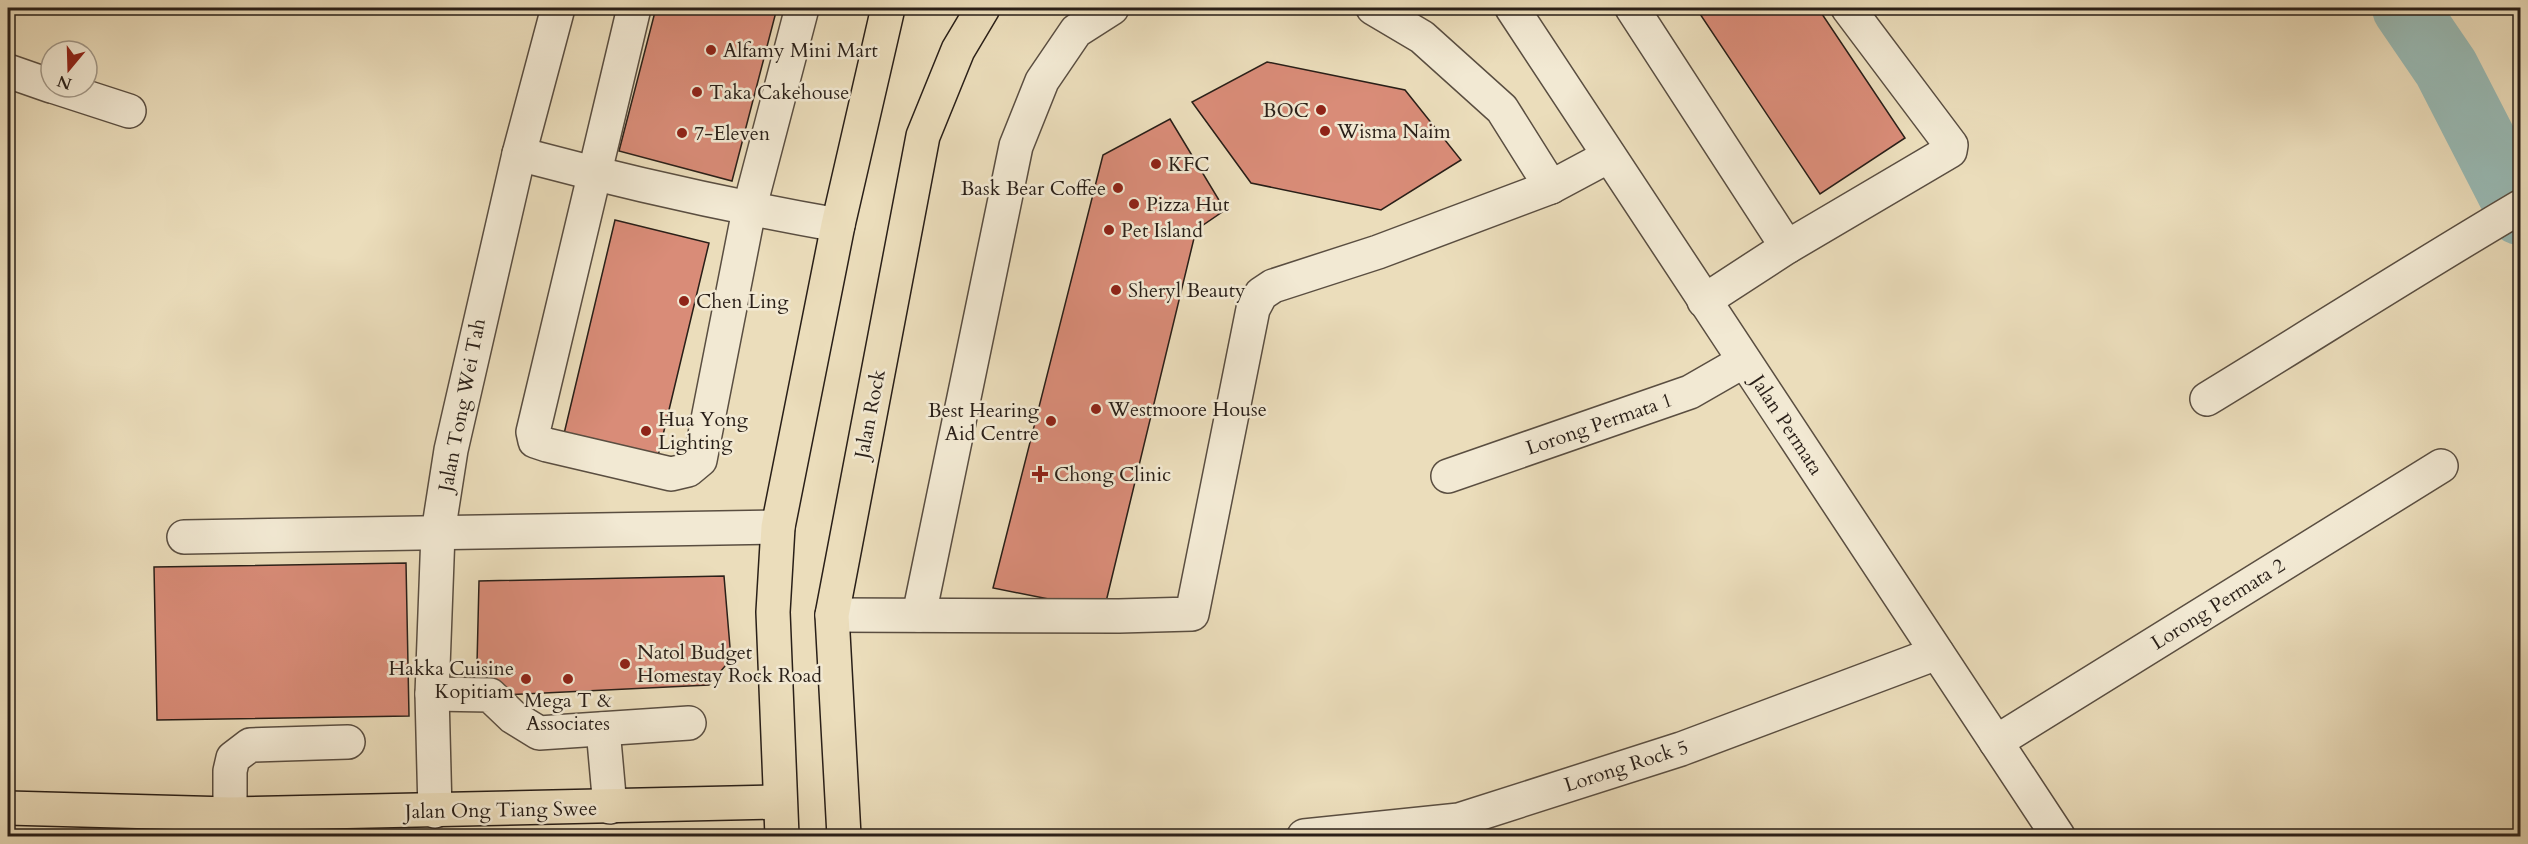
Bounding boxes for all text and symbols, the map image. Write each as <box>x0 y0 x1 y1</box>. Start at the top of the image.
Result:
place label: Alfamy Mini Mart <box>723 37 879 64</box>
north arrow <box>39 39 99 99</box>
marker: Alfamy Mini Mart <box>704 43 718 57</box>
text: N <box>54 70 75 95</box>
place label: Taka Cakehouse <box>709 79 849 106</box>
marker: Taka Cakehouse <box>690 85 704 99</box>
place label: BOC <box>1263 97 1309 124</box>
marker: BOC <box>1314 103 1328 117</box>
place label: Wisma Naim <box>1336 118 1451 145</box>
place label: 7-Eleven <box>694 120 771 147</box>
marker: Wisma Naim <box>1318 124 1332 138</box>
marker: 7-Eleven <box>675 126 689 140</box>
place label: KFC <box>1168 151 1210 178</box>
marker: KFC <box>1149 157 1163 171</box>
place label: Bask Bear Coffee <box>961 175 1106 202</box>
marker: Bask Bear Coffee <box>1111 181 1125 195</box>
place label: Pizza Hut <box>1146 191 1230 218</box>
marker: Pizza Hut <box>1127 197 1141 211</box>
place label: Pet Island <box>1121 217 1203 244</box>
marker: Pet Island <box>1102 223 1116 237</box>
place label: Sheryl Beauty <box>1128 277 1246 304</box>
marker: Sheryl Beauty <box>1109 283 1123 297</box>
place label: Chen Ling <box>696 288 789 315</box>
marker: Chen Ling <box>677 294 691 308</box>
street label: Jalan Tong Wei Tah <box>431 316 492 497</box>
street label: Jalan Rock <box>848 367 892 464</box>
street label: Jalan Permata <box>1743 367 1830 481</box>
street label: Lorong Permata 1 <box>1522 386 1676 462</box>
place label: Westmoore House <box>1107 396 1267 423</box>
place label: Best Hearing Aid Centre <box>928 397 1040 447</box>
marker: Westmoore House <box>1089 402 1103 416</box>
place label: Hua Yong Lighting <box>658 406 749 456</box>
marker: Best Hearing Aid Centre <box>1044 414 1058 428</box>
marker: Hua Yong Lighting <box>639 424 653 438</box>
place label: Chong Clinic <box>1054 461 1171 488</box>
marker: Chong Clinic <box>1031 465 1049 483</box>
street label: Lorong Permata 2 <box>2146 552 2290 656</box>
place label: Natol Budget Homestay Rock Road <box>637 639 822 689</box>
place label: Hakka Cuisine Kopitiam <box>389 655 514 705</box>
marker: Natol Budget Homestay Rock Road <box>618 657 632 671</box>
marker: Hakka Cuisine Kopitiam <box>519 672 533 686</box>
marker: Mega T & Associates <box>561 672 575 686</box>
place label: Mega T & Associates <box>524 687 612 737</box>
street label: Lorong Rock 5 <box>1560 733 1692 799</box>
street label: Jalan Ong Tiang Swee <box>402 795 597 825</box>

